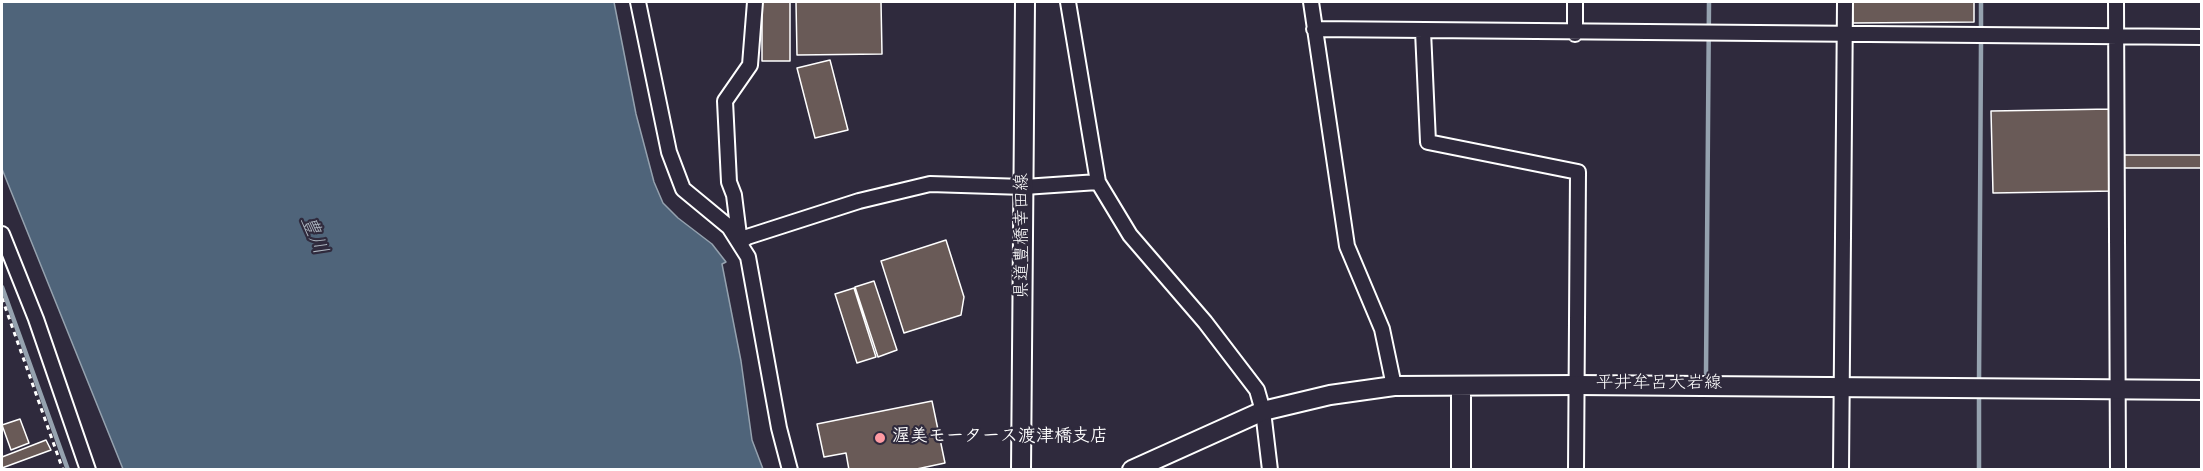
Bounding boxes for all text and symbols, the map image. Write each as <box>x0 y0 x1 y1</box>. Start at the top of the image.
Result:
street label: 県道豊橋幸田線 <box>1013 173 1035 299</box>
water label: 豊川 <box>293 213 331 259</box>
street label: 平井牟呂大岩線 <box>1596 374 1722 396</box>
place label: 渥美モータース渡津橋支店 <box>892 427 1108 449</box>
marker: 渥美モータース渡津橋支店 <box>873 431 887 445</box>

